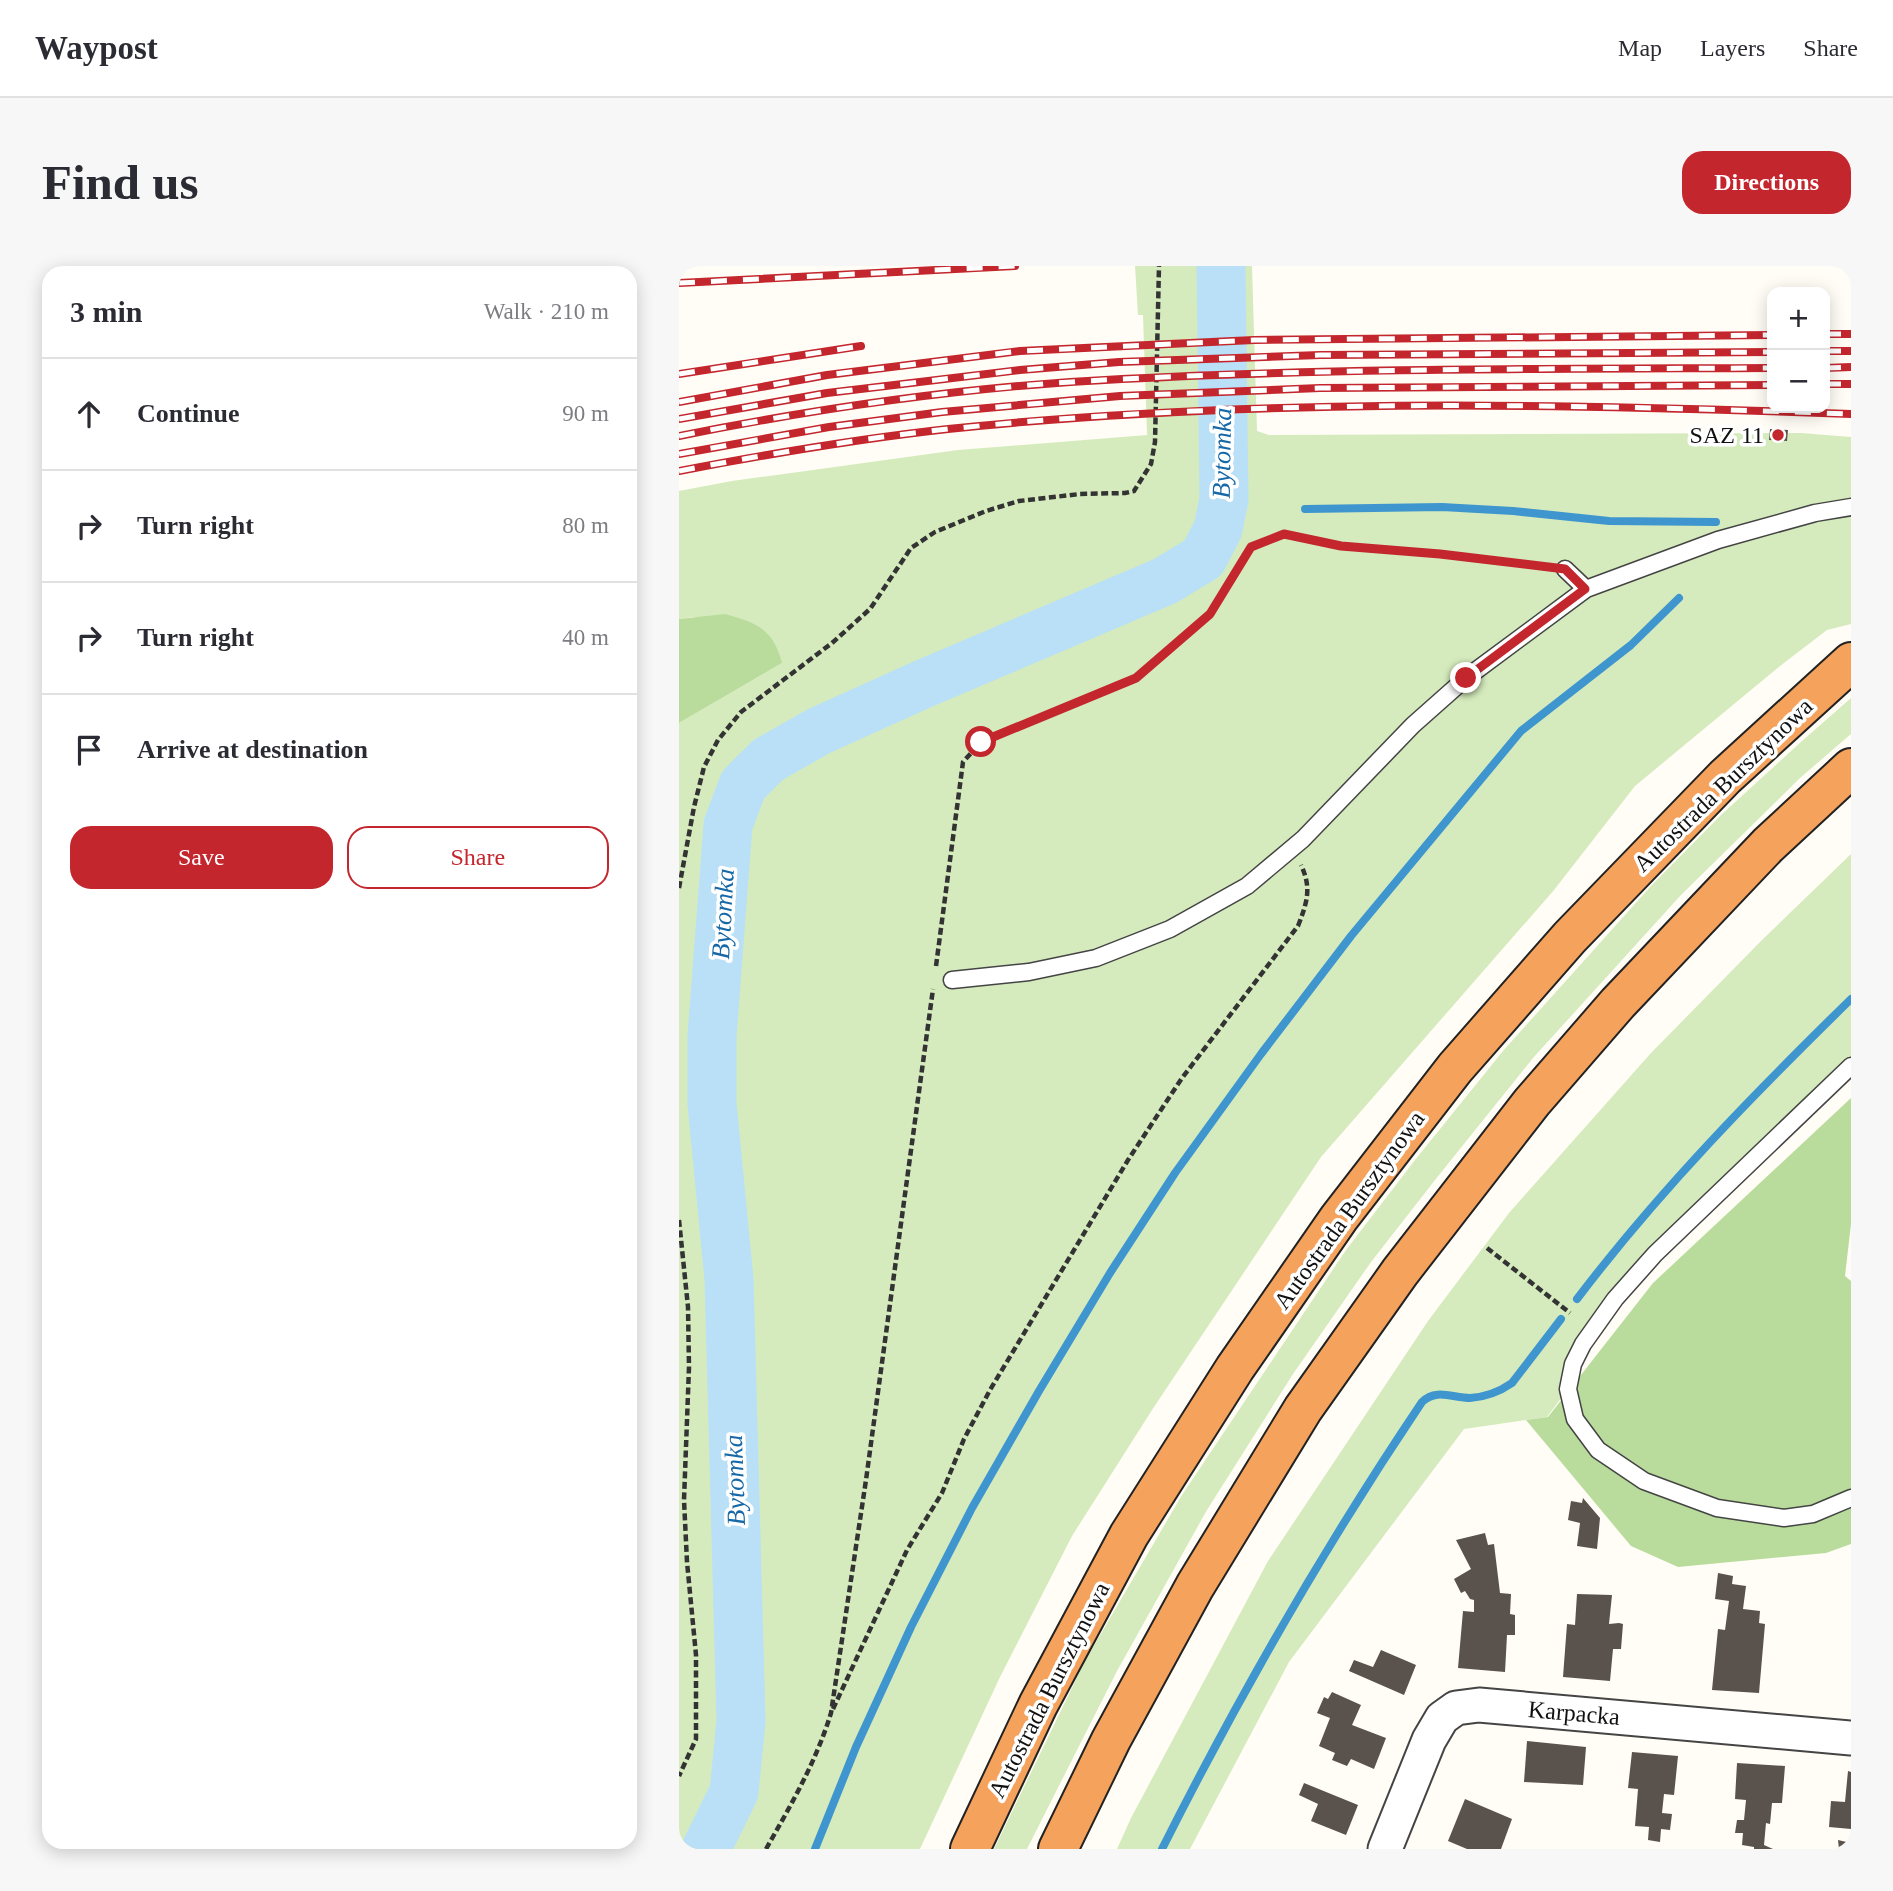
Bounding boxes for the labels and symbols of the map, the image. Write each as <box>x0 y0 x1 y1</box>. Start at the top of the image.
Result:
water label: Bytomka <box>1207 407 1237 499</box>
place label: SAZ 11 <box>1690 422 1764 448</box>
marker: SAZ 11 <box>1770 427 1786 443</box>
route end <box>1450 662 1481 693</box>
street label: Autostrada Bursztynowa <box>1628 693 1818 877</box>
route start <box>965 726 996 757</box>
water label: Bytomka <box>706 868 740 960</box>
street label: Autostrada Bursztynowa <box>1269 1106 1430 1314</box>
water label: Bytomka <box>719 1434 751 1526</box>
street label: Autostrada Bursztynowa <box>983 1578 1115 1802</box>
street label: Karpacka <box>1527 1696 1621 1730</box>

